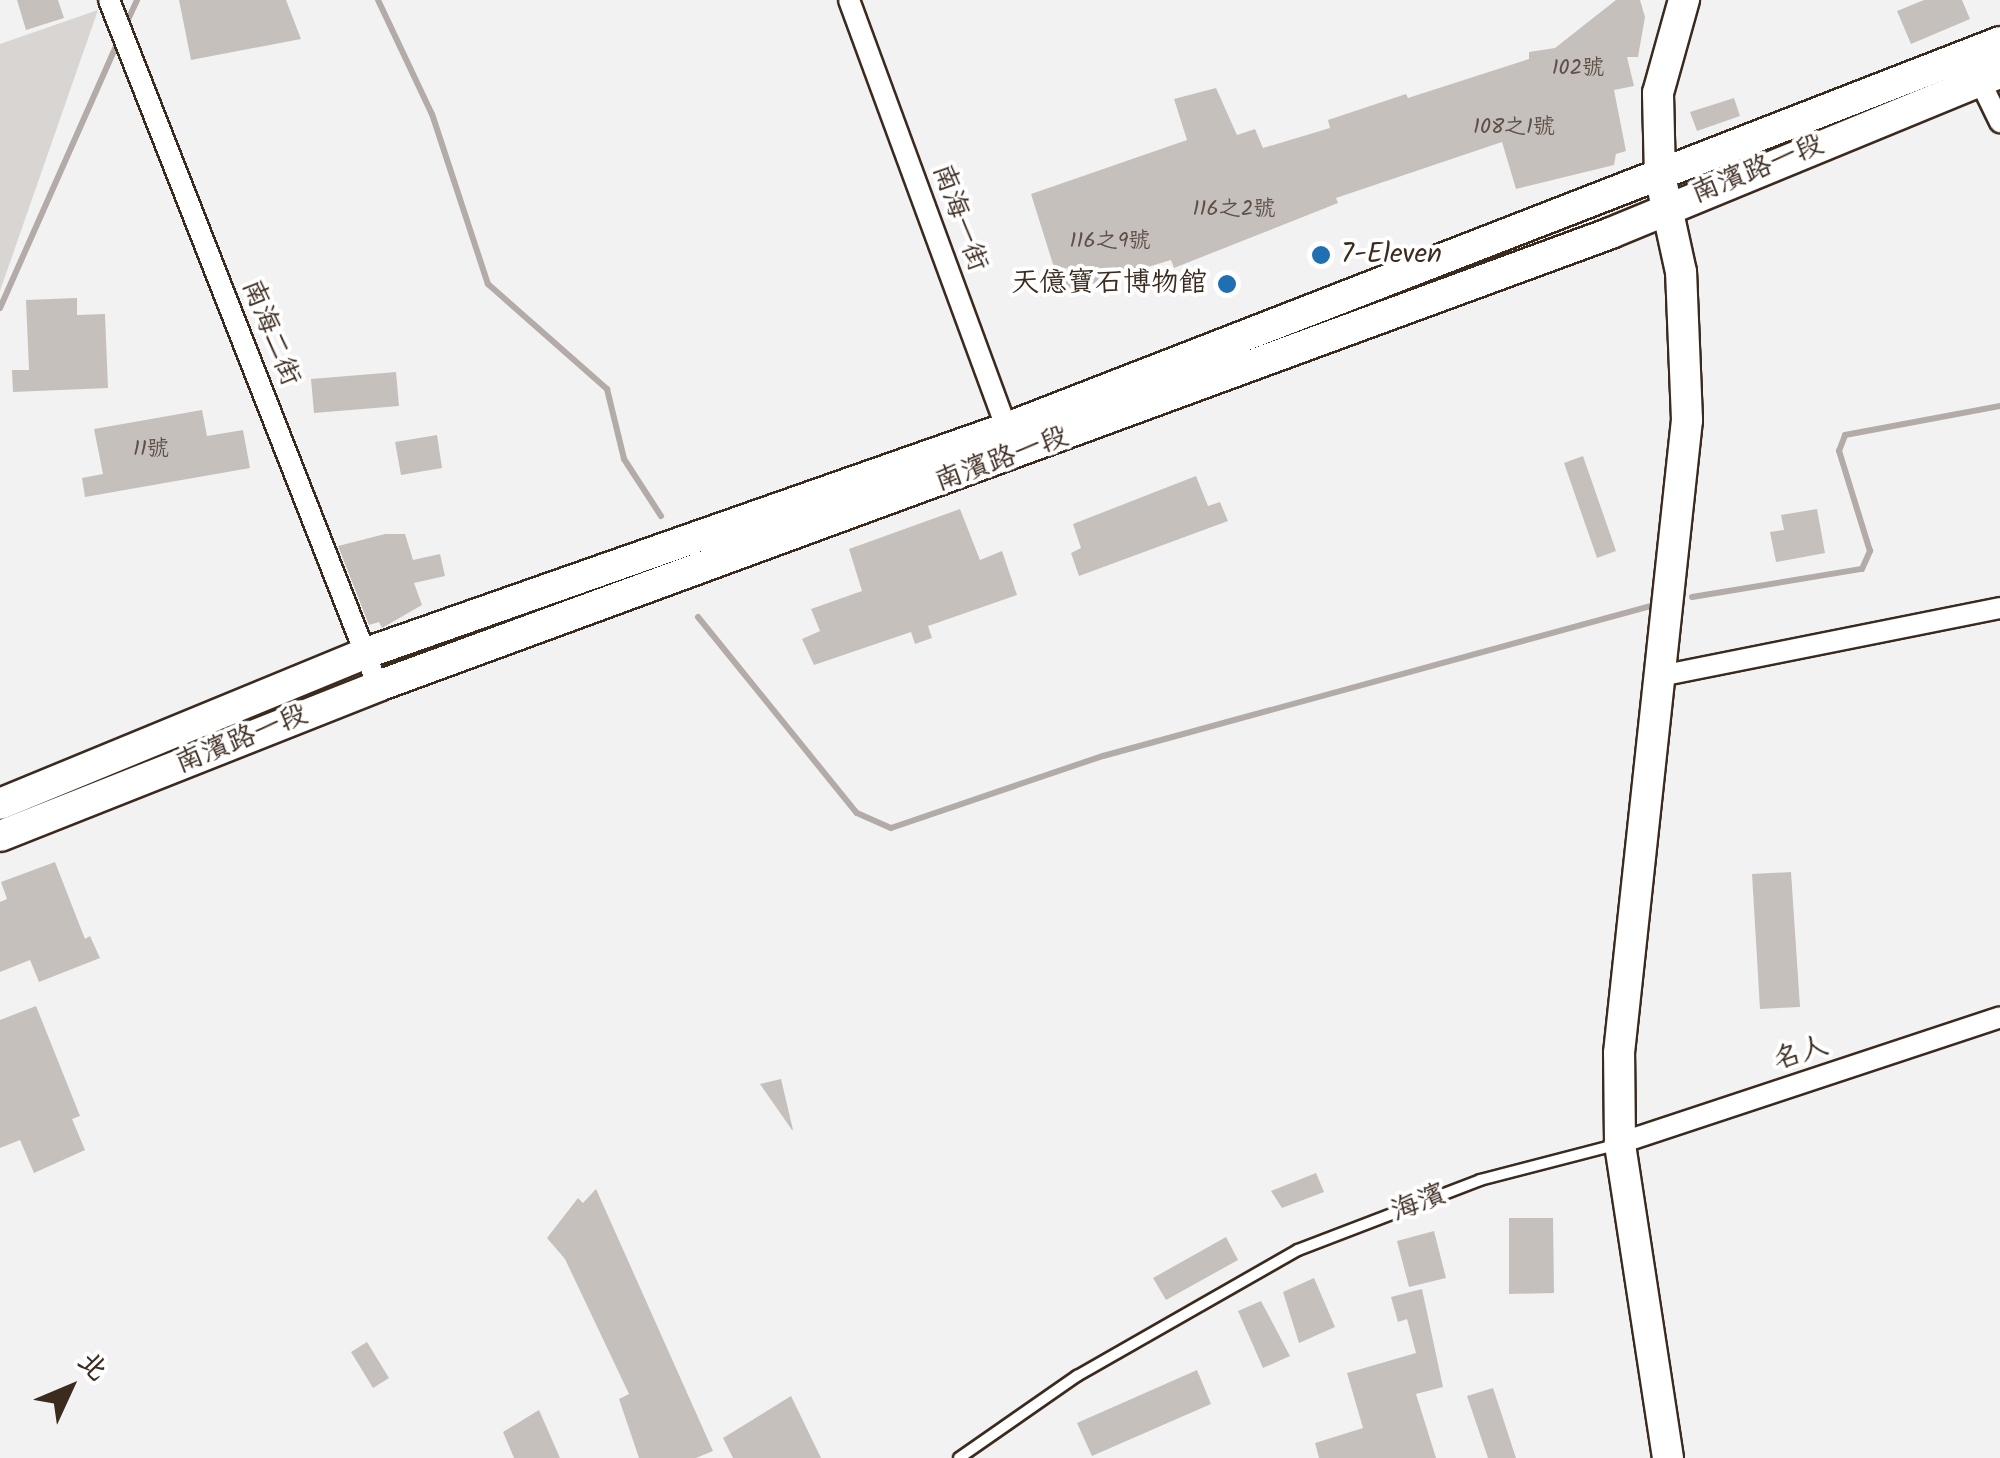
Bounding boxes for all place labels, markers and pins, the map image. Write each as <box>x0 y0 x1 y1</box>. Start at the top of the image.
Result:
place label: 7-Eleven <box>1341 238 1442 272</box>
marker: 7-Eleven <box>1310 244 1332 266</box>
place label: 天億寶石博物館 <box>1011 267 1207 301</box>
marker: 天億寶石博物館 <box>1216 273 1238 295</box>

